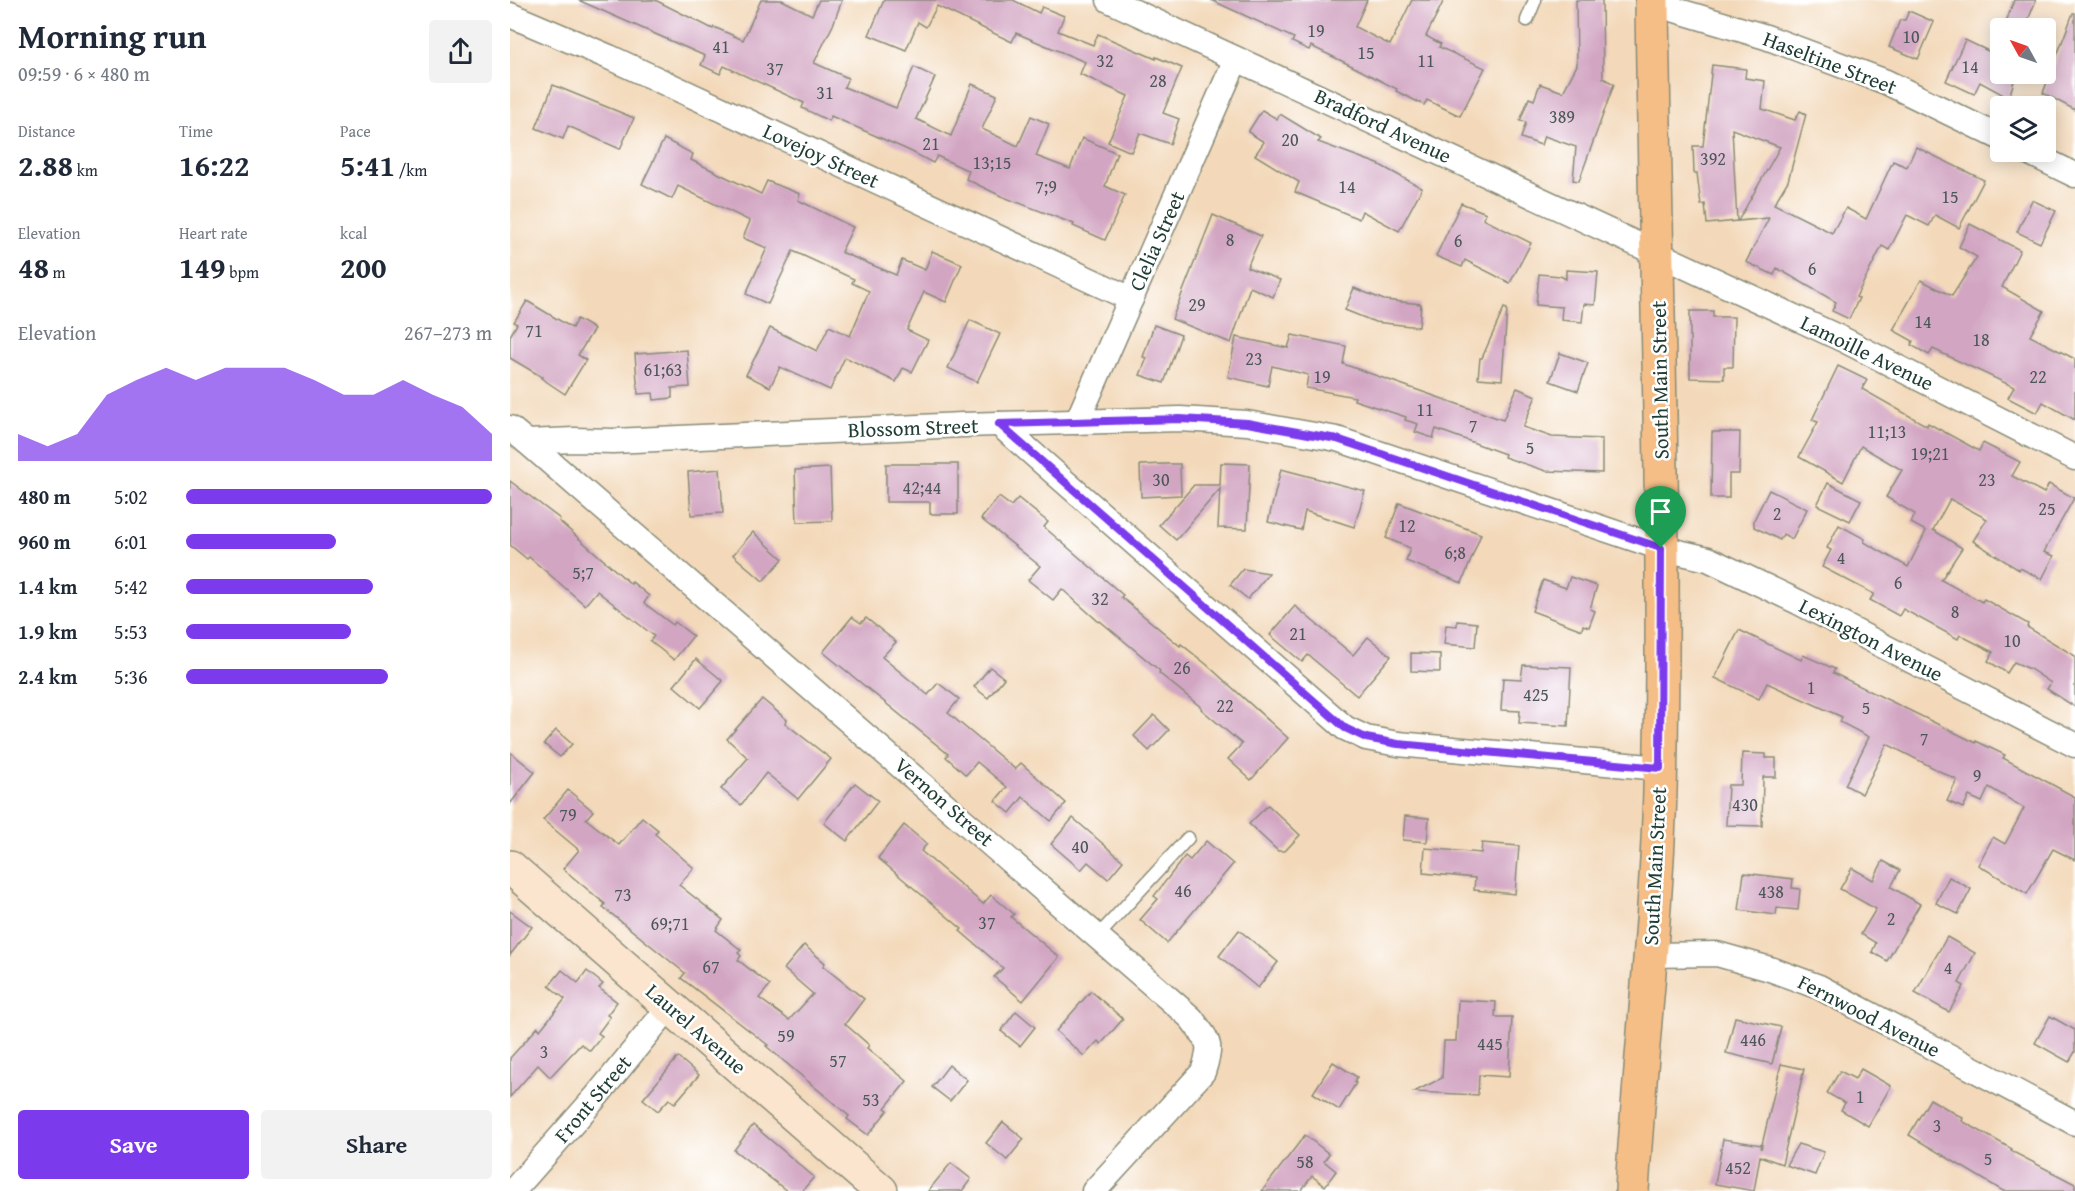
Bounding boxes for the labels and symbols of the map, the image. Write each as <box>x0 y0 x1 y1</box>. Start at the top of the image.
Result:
house number: 19 <box>1307 17 1325 44</box>
north arrow <box>1990 18 2056 84</box>
street label: Haseltine Street <box>1759 23 1902 102</box>
house number: 10 <box>1902 23 1920 50</box>
house number: 41 <box>712 33 730 60</box>
house number: 15 <box>1357 39 1375 66</box>
house number: 32 <box>1096 47 1114 74</box>
house number: 11 <box>1417 47 1435 74</box>
house number: 14 <box>1961 53 1979 80</box>
house number: 37 <box>766 55 784 82</box>
house number: 28 <box>1149 67 1167 94</box>
house number: 31 <box>816 79 834 106</box>
street label: Bradford Avenue <box>1310 80 1457 171</box>
house number: 389 <box>1549 103 1575 130</box>
street label: Lovejoy Street <box>758 115 885 196</box>
house number: 20 <box>1281 126 1299 153</box>
house number: 21 <box>922 130 940 157</box>
house number: 392 <box>1700 145 1726 172</box>
house number: 13;15 <box>972 149 1012 176</box>
house number: 7;9 <box>1035 173 1057 200</box>
house number: 14 <box>1338 173 1356 200</box>
house number: 15 <box>1941 183 1959 210</box>
street label: Clelia Street <box>1121 185 1193 296</box>
house number: 8 <box>1226 226 1234 253</box>
house number: 6 <box>1454 227 1462 254</box>
house number: 6 <box>1808 255 1816 282</box>
house number: 29 <box>1188 291 1206 318</box>
street label: South Main Street <box>1643 300 1676 460</box>
street label: Lamoille Avenue <box>1795 307 1939 398</box>
house number: 14 <box>1914 308 1932 335</box>
house number: 71 <box>525 317 543 344</box>
house number: 18 <box>1972 326 1990 353</box>
house number: 23 <box>1245 345 1263 372</box>
house number: 61;63 <box>643 356 683 383</box>
house number: 19 <box>1313 363 1331 390</box>
house number: 22 <box>2029 363 2047 390</box>
house number: 11 <box>1416 396 1434 423</box>
street label: Blossom Street <box>847 410 979 445</box>
house number: 7 <box>1469 412 1477 439</box>
house number: 11;13 <box>1867 418 1907 445</box>
house number: 5 <box>1526 434 1534 461</box>
house number: 19;21 <box>1910 440 1950 467</box>
house number: 30 <box>1152 466 1170 493</box>
house number: 23 <box>1978 466 1996 493</box>
house number: 42;44 <box>902 474 942 501</box>
pin <box>1635 486 1686 548</box>
house number: 25 <box>2038 495 2056 522</box>
house number: 2 <box>1773 500 1781 527</box>
house number: 12 <box>1398 512 1416 539</box>
house number: 6;8 <box>1444 539 1466 566</box>
house number: 4 <box>1837 544 1845 571</box>
house number: 5;7 <box>572 559 594 586</box>
house number: 6 <box>1894 569 1902 596</box>
house number: 32 <box>1091 585 1109 612</box>
street label: Lexington Avenue <box>1794 590 1949 689</box>
house number: 8 <box>1951 598 1959 625</box>
house number: 21 <box>1289 620 1307 647</box>
house number: 10 <box>2003 627 2021 654</box>
house number: 26 <box>1173 654 1191 681</box>
house number: 1 <box>1807 674 1815 701</box>
house number: 425 <box>1523 681 1549 708</box>
house number: 22 <box>1216 692 1234 719</box>
house number: 5 <box>1862 694 1870 721</box>
house number: 7 <box>1920 725 1928 752</box>
street label: Vernon Street <box>888 750 1001 854</box>
house number: 9 <box>1973 762 1981 789</box>
street label: South Main Street <box>1635 785 1674 946</box>
house number: 430 <box>1732 791 1758 818</box>
house number: 79 <box>559 801 577 828</box>
house number: 40 <box>1071 833 1089 860</box>
house number: 46 <box>1174 877 1192 904</box>
house number: 438 <box>1758 878 1784 905</box>
house number: 73 <box>614 881 632 908</box>
house number: 2 <box>1887 905 1895 932</box>
house number: 37 <box>978 909 996 936</box>
house number: 69;71 <box>650 910 690 937</box>
house number: 67 <box>702 953 720 980</box>
house number: 4 <box>1944 954 1952 981</box>
street label: Fernwood Avenue <box>1793 966 1946 1065</box>
street label: Laurel Avenue <box>639 976 754 1081</box>
house number: 59 <box>777 1022 795 1049</box>
house number: 446 <box>1740 1026 1766 1053</box>
house number: 445 <box>1477 1030 1503 1057</box>
house number: 3 <box>540 1038 548 1065</box>
house number: 57 <box>829 1047 847 1074</box>
street label: Front Street <box>547 1048 639 1149</box>
house number: 1 <box>1856 1083 1864 1110</box>
house number: 53 <box>862 1086 880 1113</box>
house number: 3 <box>1933 1112 1941 1139</box>
house number: 5 <box>1984 1145 1992 1172</box>
house number: 58 <box>1296 1148 1314 1175</box>
house number: 452 <box>1725 1154 1751 1181</box>

